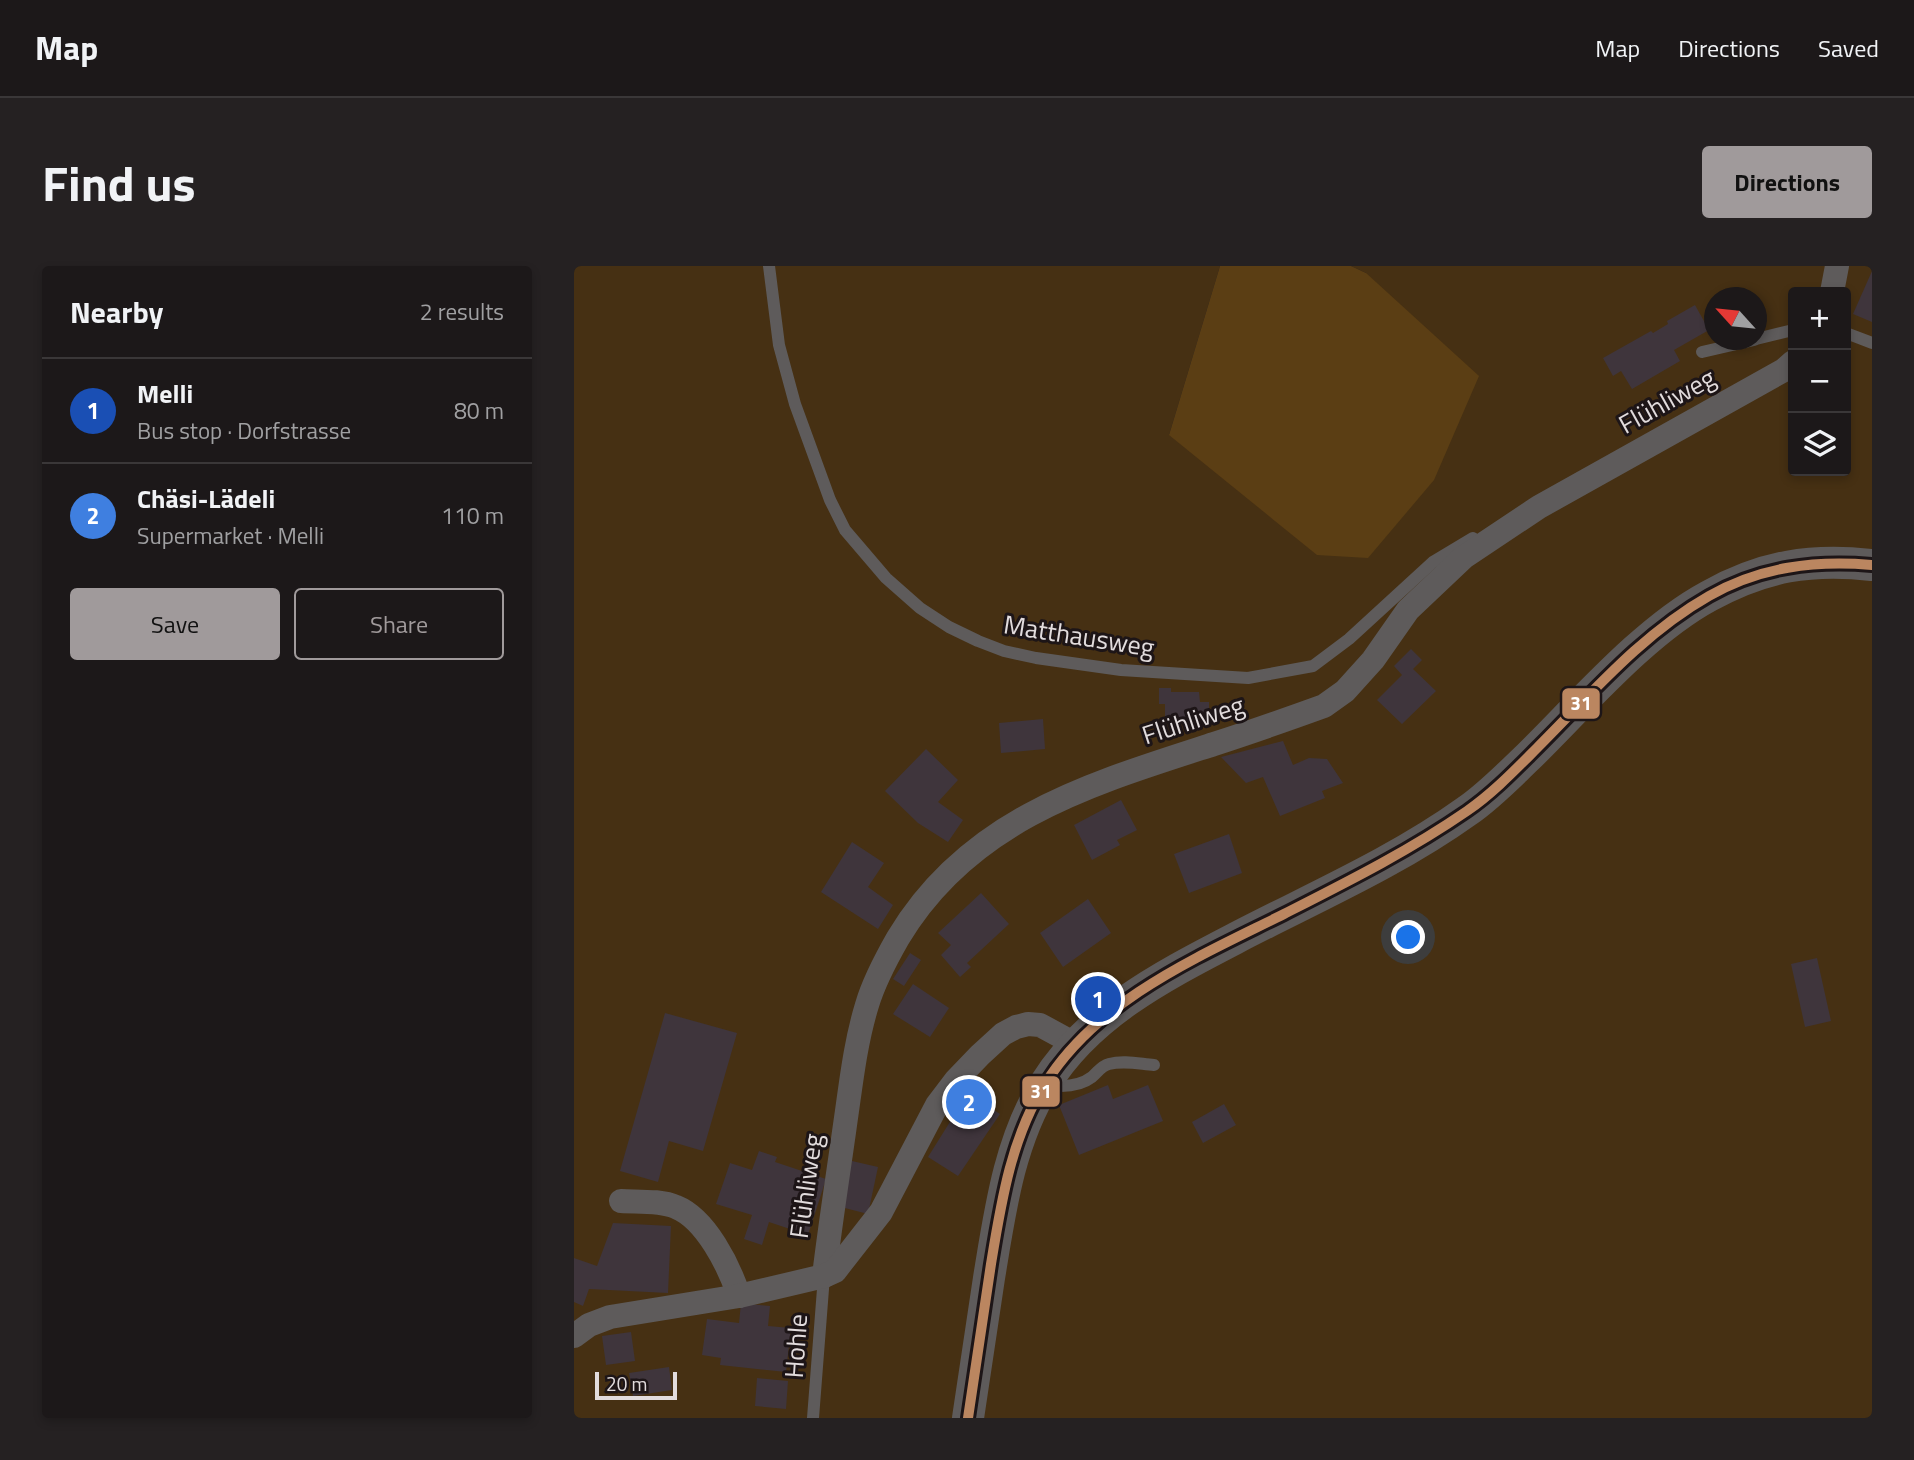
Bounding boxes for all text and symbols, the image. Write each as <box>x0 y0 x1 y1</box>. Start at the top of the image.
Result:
text: Map <box>35 23 98 73</box>
text: Map <box>1595 30 1640 66</box>
text: Directions <box>1678 30 1780 66</box>
text: Saved <box>1818 30 1879 66</box>
text: Find us <box>42 145 196 220</box>
button: Directions <box>1702 146 1872 218</box>
north arrow <box>1704 287 1767 350</box>
map controls <box>1788 287 1851 476</box>
button: + <box>1788 287 1851 350</box>
text: Nearby <box>70 289 163 335</box>
text: 2 results <box>420 294 504 329</box>
button: − <box>1788 350 1851 413</box>
street label: Flühliweg <box>1611 358 1722 443</box>
text: Melli <box>137 374 193 413</box>
text: 1 <box>87 393 99 428</box>
text: 80 m <box>454 393 504 428</box>
text: Bus stop · Dorfstrasse <box>137 413 351 448</box>
button: layers <box>1788 413 1851 476</box>
text: Chäsi-Lädeli <box>137 479 275 518</box>
text: 2 <box>87 498 99 533</box>
text: 110 m <box>441 498 504 533</box>
text: Supermarket · Melli <box>137 518 324 553</box>
button: Save <box>70 588 280 660</box>
button: Share <box>294 588 504 660</box>
street label: Matthausweg <box>1001 604 1157 667</box>
street label: Flühliweg <box>1137 685 1249 754</box>
line badge: 31 <box>1561 687 1601 720</box>
text: 31 <box>1570 688 1592 717</box>
your location <box>1391 920 1425 954</box>
pin: 1 <box>1075 973 1121 1025</box>
line badge: 31 <box>1021 1075 1061 1108</box>
pin: 2 <box>946 1076 992 1128</box>
text: 31 <box>1030 1076 1052 1105</box>
street label: Flühliweg <box>779 1131 832 1241</box>
street label: Hohle <box>774 1313 817 1379</box>
scale bar <box>595 1369 677 1401</box>
text: 20 m <box>606 1369 647 1398</box>

